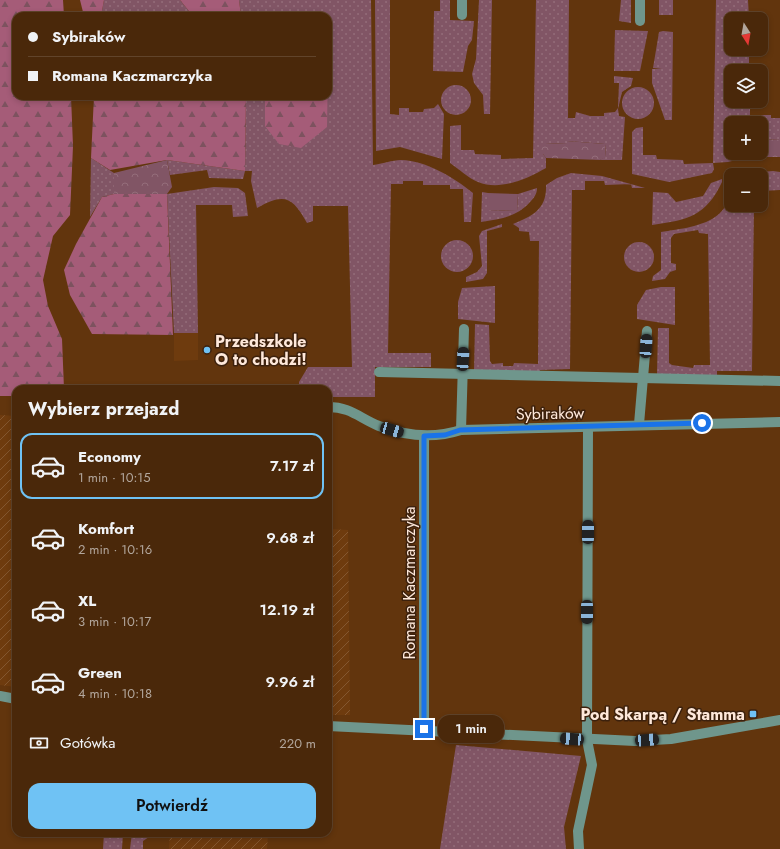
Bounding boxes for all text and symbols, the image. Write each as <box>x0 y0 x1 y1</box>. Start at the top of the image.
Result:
north arrow <box>724 12 768 56</box>
map controls <box>724 12 768 212</box>
text: Sybiraków <box>52 26 125 48</box>
button: layers <box>724 64 768 108</box>
text: Romana Kaczmarczyka <box>52 65 212 87</box>
button: + <box>724 116 768 160</box>
button: − <box>724 168 768 212</box>
place label: Przedszkole O to chodzi! <box>215 330 307 371</box>
car <box>639 334 653 358</box>
marker: Przedszkole O to chodzi! <box>202 345 212 355</box>
car <box>456 347 470 371</box>
text: Wybierz przejazd <box>28 396 179 422</box>
street label: Sybiraków <box>516 401 585 426</box>
route start <box>693 414 711 432</box>
car <box>379 421 405 439</box>
text: Economy <box>78 446 141 468</box>
icon: car <box>30 448 66 484</box>
text: 7.17 zł <box>270 455 314 477</box>
text: 1 min · 10:15 <box>78 468 151 487</box>
street label: Romana Kaczmarczyka <box>398 507 421 659</box>
text: Komfort <box>78 518 134 540</box>
icon: car <box>30 520 66 556</box>
car <box>582 520 594 544</box>
text: 9.68 zł <box>266 527 314 549</box>
text: 2 min · 10:16 <box>78 540 152 559</box>
text: XL <box>78 590 96 612</box>
icon: car <box>30 592 66 628</box>
text: 12.19 zł <box>260 599 314 621</box>
car <box>581 600 593 624</box>
text: 3 min · 10:17 <box>78 612 151 631</box>
text: Green <box>78 662 122 684</box>
icon: car <box>30 664 66 700</box>
text: 9.96 zł <box>266 671 314 693</box>
text: 4 min · 10:18 <box>78 684 152 703</box>
place label: Pod Skarpą / Stamma <box>580 703 745 726</box>
marker: Pod Skarpą / Stamma <box>748 709 758 719</box>
callout: 1 min <box>438 715 504 743</box>
text: 1 min <box>455 719 487 738</box>
route end <box>415 720 433 738</box>
icon: cash <box>28 732 50 754</box>
text: Gotówka <box>60 732 115 754</box>
car <box>560 732 584 746</box>
car <box>635 733 659 747</box>
text: 220 m <box>279 734 316 753</box>
button: Potwierdź <box>28 783 316 829</box>

